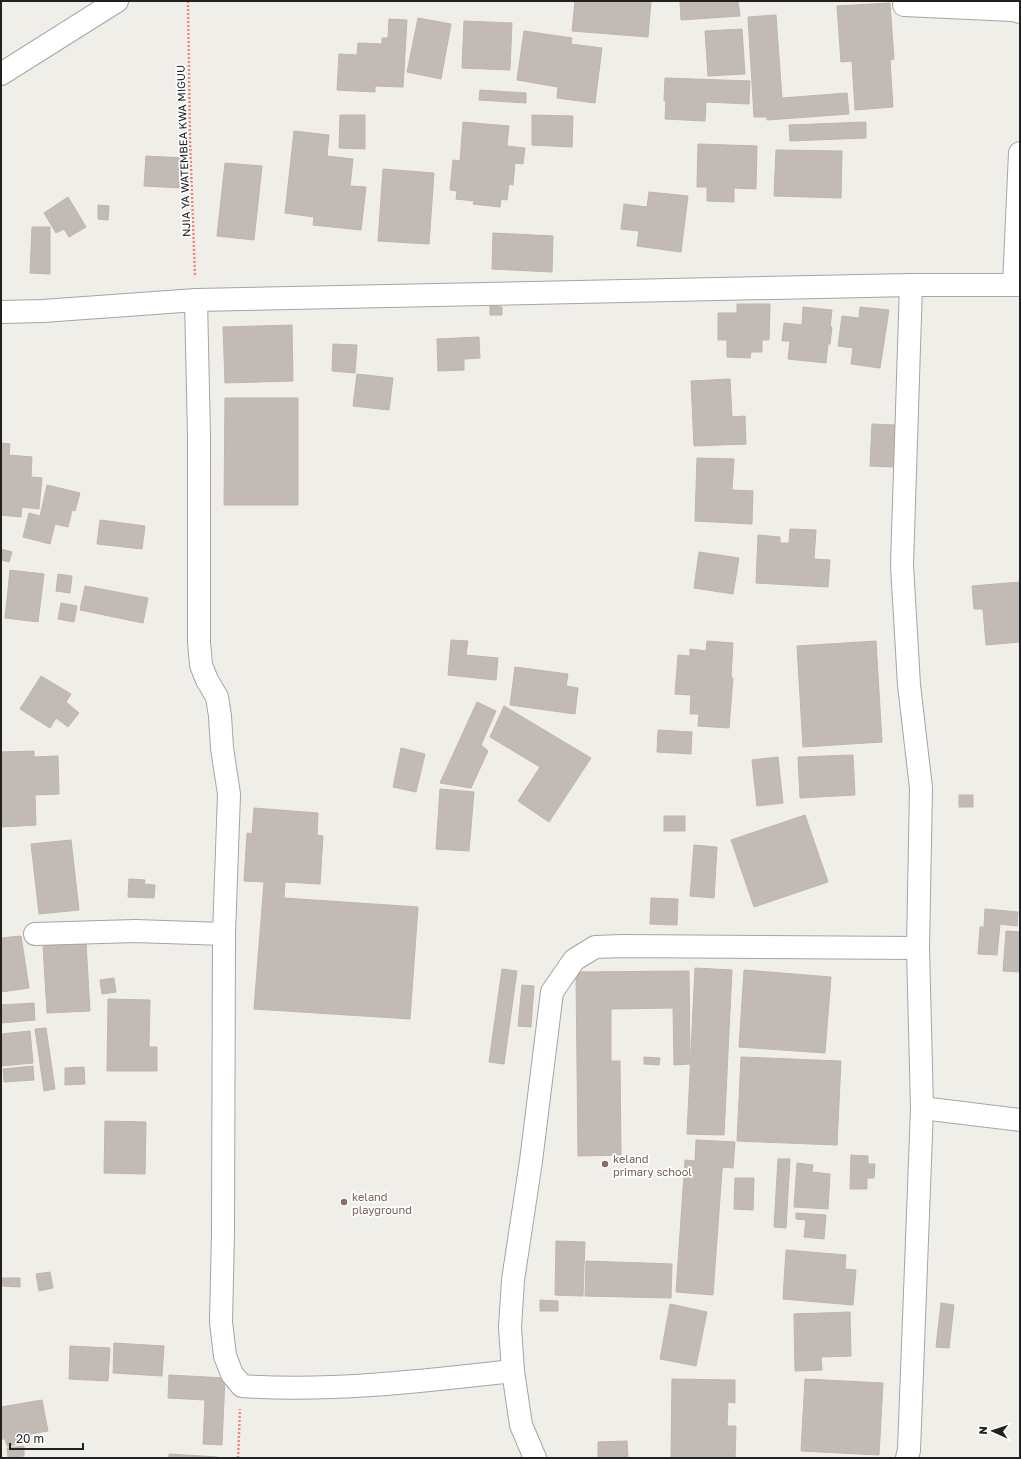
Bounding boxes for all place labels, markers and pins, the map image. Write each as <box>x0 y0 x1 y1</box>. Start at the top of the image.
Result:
place label: keland primary school <box>613 1152 692 1178</box>
marker: keland primary school <box>600 1159 610 1169</box>
place label: keland playground <box>352 1190 412 1216</box>
marker: keland playground <box>339 1197 349 1207</box>

